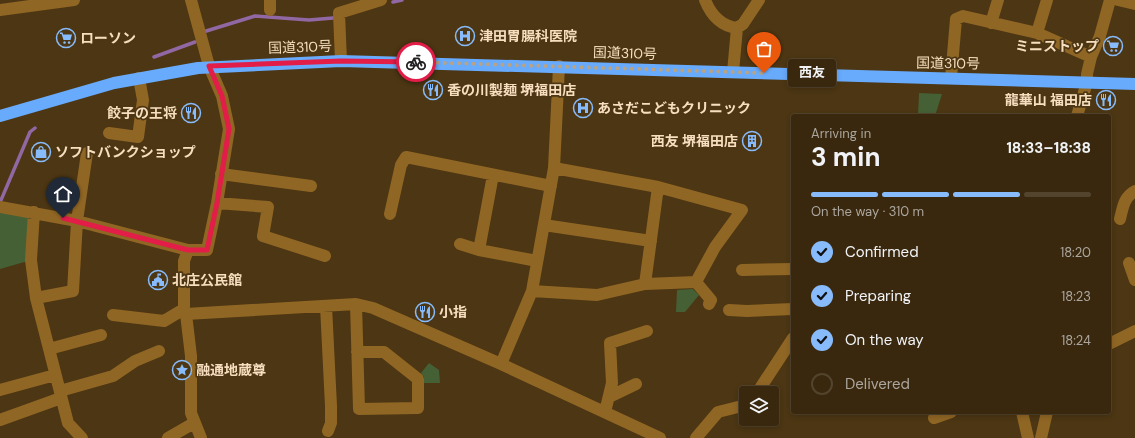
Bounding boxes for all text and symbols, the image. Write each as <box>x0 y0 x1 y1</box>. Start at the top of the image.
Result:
hospital icon: 津田胃腸科医院 <box>454 25 476 47</box>
supermarket icon: ローソン <box>55 27 77 49</box>
place label: 津田胃腸科医院 <box>479 27 577 45</box>
place label: ローソン <box>80 29 136 47</box>
pin <box>747 32 781 73</box>
supermarket icon: ミニストップ <box>1102 35 1124 57</box>
street label: 国道310号 <box>268 37 332 57</box>
place label: ミニストップ <box>1015 37 1099 55</box>
icon: bag <box>753 38 775 60</box>
courier <box>396 42 436 82</box>
street label: 国道310号 <box>593 43 657 63</box>
icon: bike <box>405 51 427 73</box>
street label: 国道310号 <box>916 53 980 73</box>
callout: 西友 <box>788 59 836 87</box>
text: 西友 <box>799 64 825 81</box>
restaurant icon: 香の川製麺 堺福田店 <box>422 79 444 101</box>
place label: 香の川製麺 堺福田店 <box>447 81 576 99</box>
restaurant icon: 龍華山 福田店 <box>1095 89 1117 111</box>
place label: 龍華山 福田店 <box>1005 91 1092 109</box>
hospital icon: あさだこどもクリニック <box>572 97 594 119</box>
place label: あさだこどもクリニック <box>597 99 751 117</box>
restaurant icon: 餃子の王将 <box>180 102 202 124</box>
place label: 餃子の王将 <box>107 104 177 122</box>
text: Arriving in <box>811 125 871 142</box>
building icon: 西友 堺福田店 <box>741 130 763 152</box>
place label: 西友 堺福田店 <box>651 132 738 150</box>
text: 18:33–18:38 <box>1006 138 1091 158</box>
text: 3 min <box>811 140 880 174</box>
shop icon: ソフトバンクショップ <box>30 141 52 163</box>
place label: ソフトバンクショップ <box>55 143 196 161</box>
pin <box>46 177 80 218</box>
icon: home <box>52 183 74 205</box>
text: On the way · 310 m <box>811 203 924 220</box>
icon: check <box>811 241 833 263</box>
text: Confirmed <box>845 242 919 262</box>
text: 18:20 <box>1060 244 1091 261</box>
public building icon: 北庄公民館 <box>147 269 169 291</box>
place label: 北庄公民館 <box>172 271 242 289</box>
icon: check <box>811 285 833 307</box>
text: Preparing <box>845 286 911 306</box>
text: 18:23 <box>1061 288 1091 305</box>
restaurant icon: 小指 <box>414 301 436 323</box>
place label: 小指 <box>439 303 467 321</box>
icon: check <box>811 329 833 351</box>
text: On the way <box>845 330 924 350</box>
text: 18:24 <box>1061 332 1091 349</box>
place icon: 融通地蔵尊 <box>171 359 193 381</box>
place label: 融通地蔵尊 <box>196 361 266 379</box>
text: Delivered <box>845 374 910 394</box>
map controls <box>739 386 779 426</box>
button: layers <box>739 386 779 426</box>

